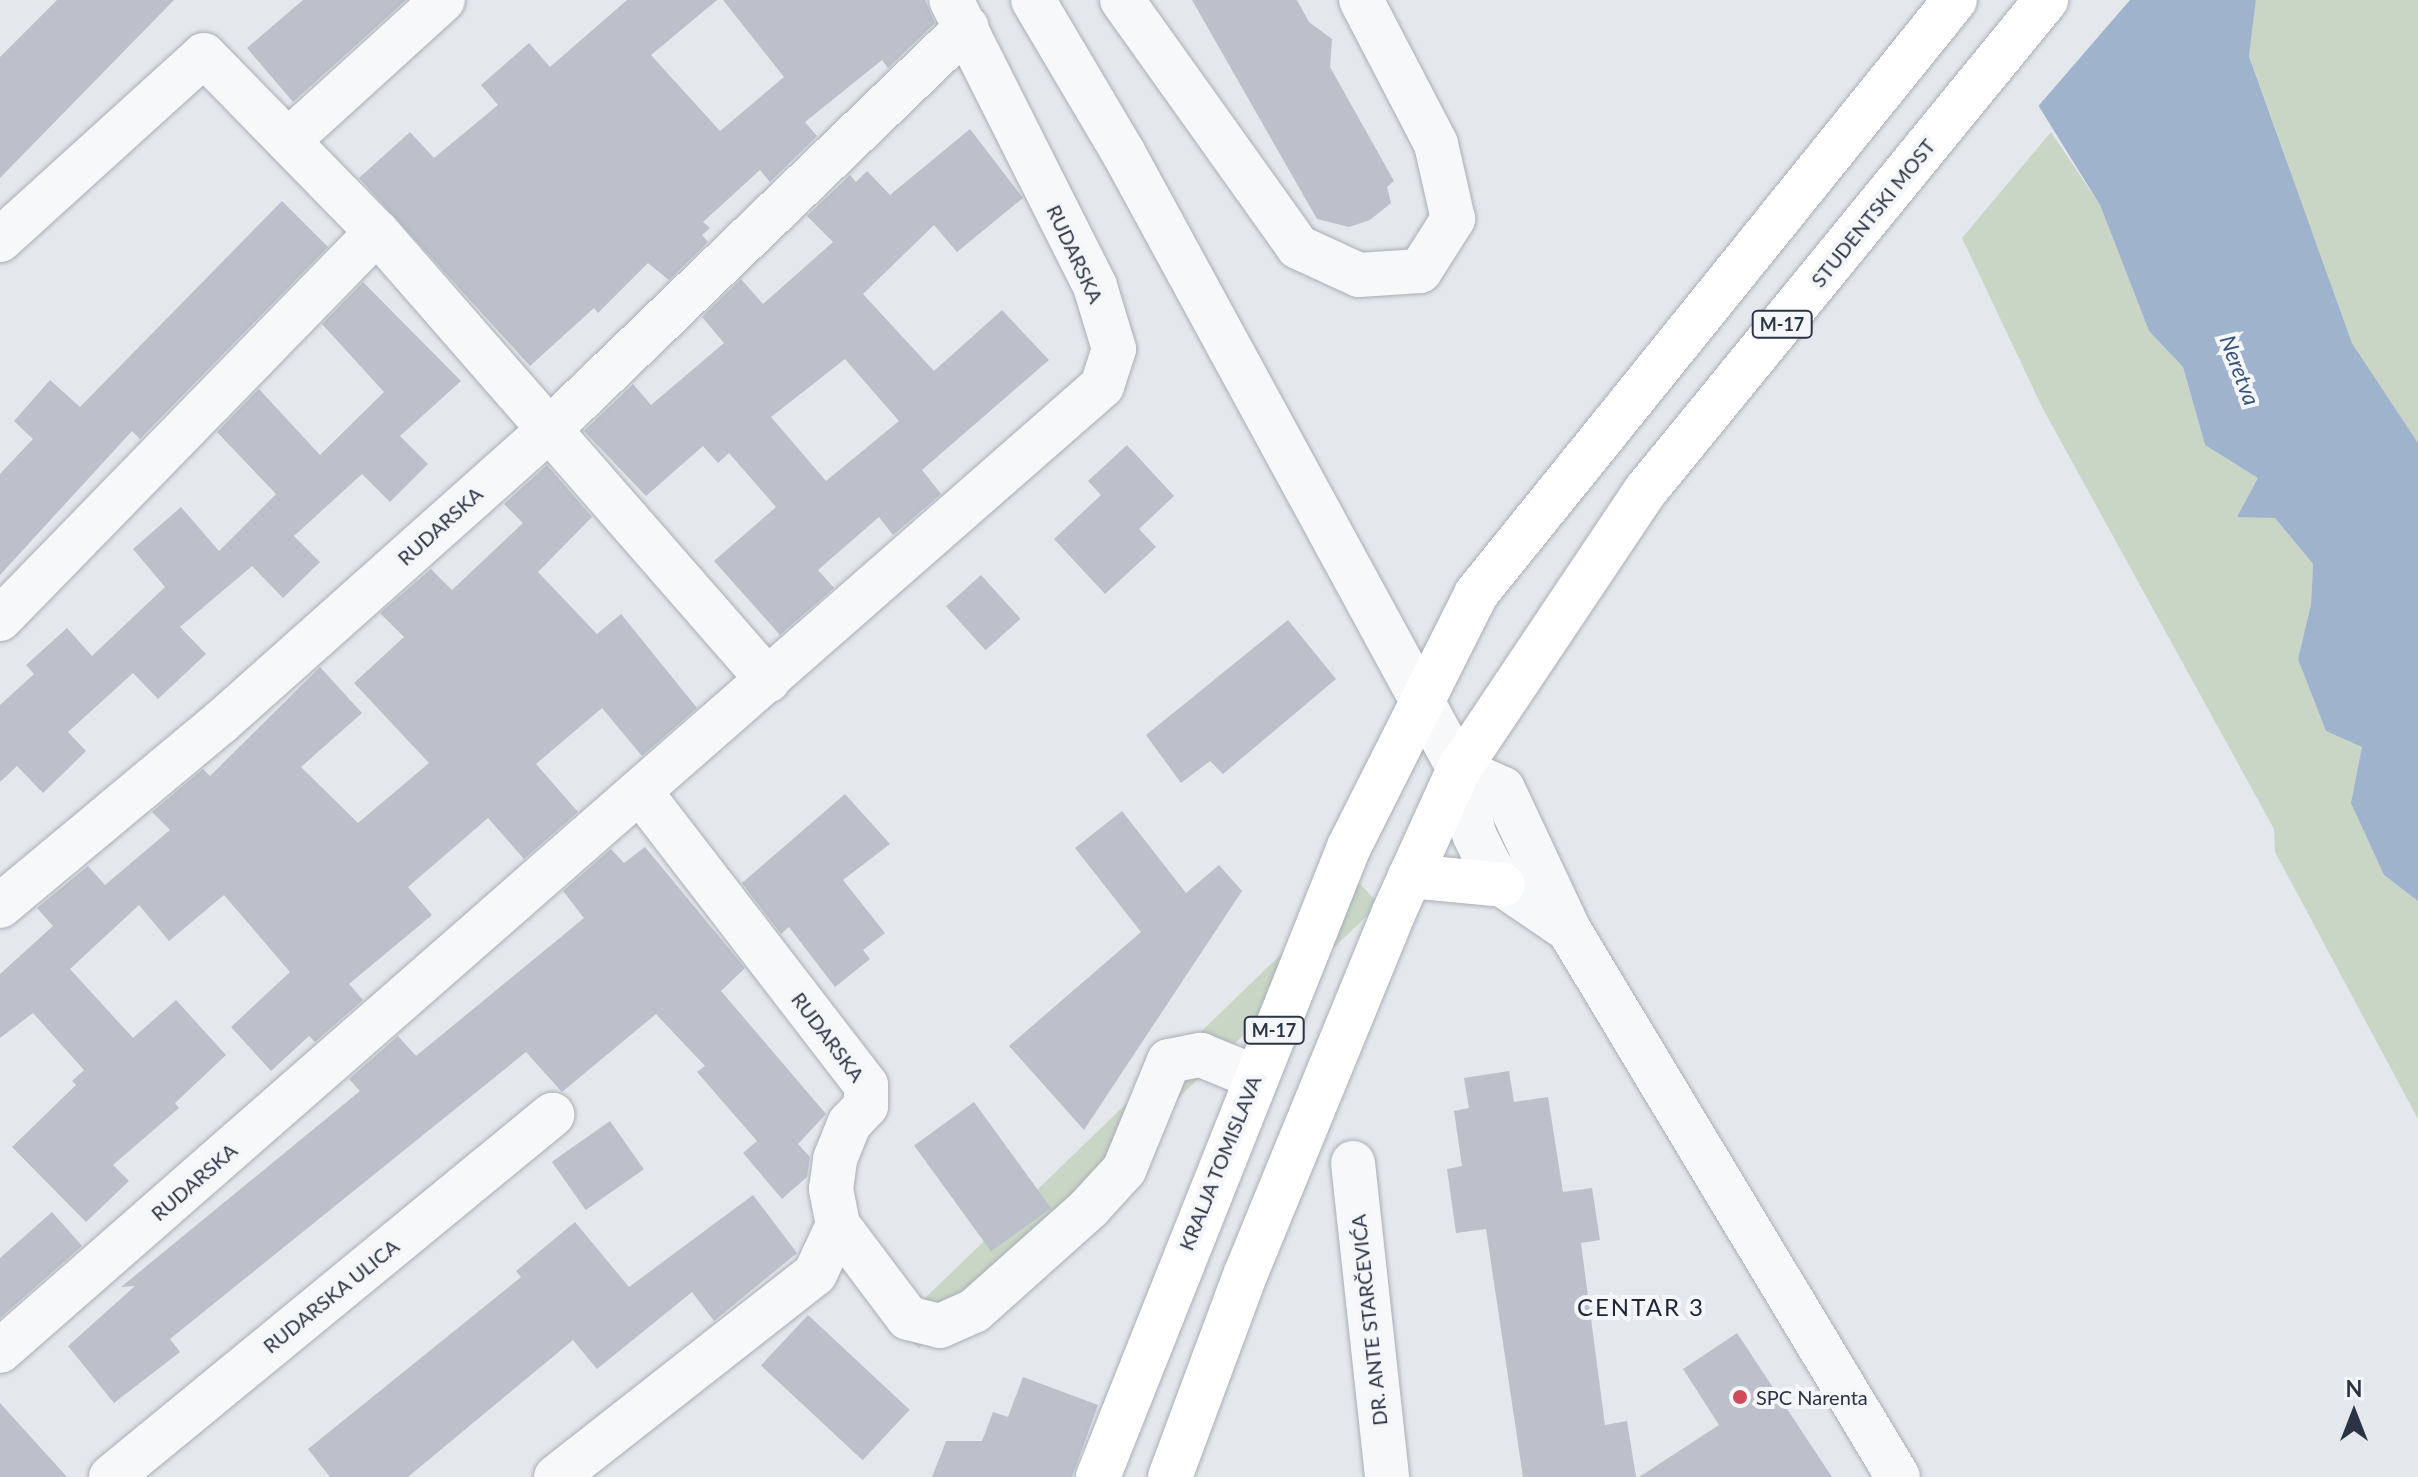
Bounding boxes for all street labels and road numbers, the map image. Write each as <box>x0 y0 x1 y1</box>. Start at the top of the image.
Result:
street label: STUDENTSKI MOST <box>1806 134 1940 292</box>
street label: RUDARSKA <box>1042 201 1108 307</box>
road number: M-17 <box>1750 310 1814 338</box>
street label: RUDARSKA <box>393 482 487 570</box>
street label: RUDARSKA <box>787 988 869 1086</box>
road number: M-17 <box>1242 1016 1306 1044</box>
street label: KRALJA TOMISLAVA <box>1174 1072 1266 1254</box>
street label: RUDARSKA <box>146 1138 242 1226</box>
street label: DR. ANTE STARČEVIĆA <box>1346 1213 1392 1427</box>
street label: RUDARSKA ULICA <box>258 1234 404 1358</box>

